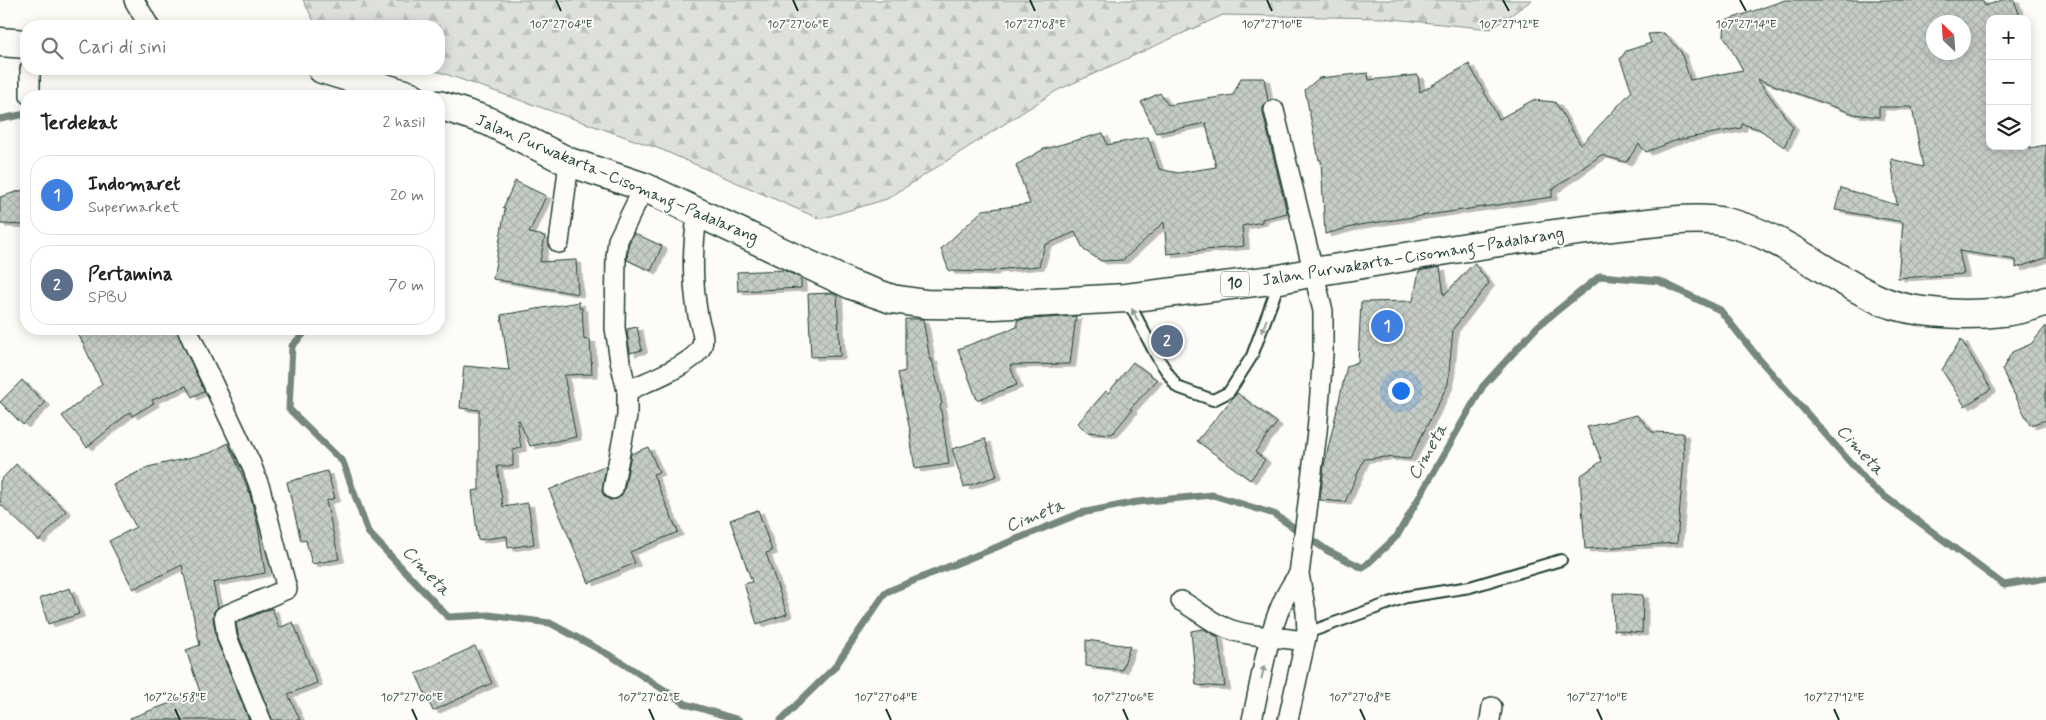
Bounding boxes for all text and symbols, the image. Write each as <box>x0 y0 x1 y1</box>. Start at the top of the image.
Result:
north arrow <box>1926 15 1971 60</box>
map controls <box>1986 15 2031 150</box>
button: + <box>1986 15 2031 60</box>
text: 107°27'04"E <box>530 17 592 33</box>
text: 107°27'06"E <box>767 17 829 33</box>
text: 107°27'08"E <box>1004 17 1066 33</box>
text: 107°27'10"E <box>1241 17 1303 33</box>
text: 107°27'12"E <box>1479 17 1539 33</box>
text: 107°27'14"E <box>1715 17 1777 33</box>
search box <box>20 20 445 75</box>
icon: search <box>38 34 66 62</box>
text: Cari di sini <box>78 35 166 60</box>
button: − <box>1986 60 2031 105</box>
button: layers <box>1986 105 2031 150</box>
text: Terdekat <box>40 109 118 137</box>
street label: Jalan Purwakarta–Cisomang–Padalarang <box>472 110 762 249</box>
text: 2 hasil <box>383 112 425 133</box>
text: Indomaret <box>88 172 180 197</box>
text: 1 <box>53 185 61 206</box>
text: 20 m <box>390 185 424 206</box>
text: Supermarket <box>88 197 179 218</box>
street label: Jalan Purwakarta–Cisomang–Padalarang <box>1261 223 1565 292</box>
text: Pertamina <box>88 262 173 287</box>
road number: 10 <box>1221 272 1249 296</box>
text: 2 <box>53 275 61 296</box>
text: 70 m <box>388 275 424 296</box>
text: SPBU <box>88 287 127 308</box>
pin: 1 <box>1371 307 1403 345</box>
one-way arrow <box>1131 308 1140 322</box>
one-way arrow <box>1260 318 1268 333</box>
pin: 2 <box>1151 322 1183 360</box>
your location <box>1388 378 1414 404</box>
water label: Cimeta <box>1402 419 1454 484</box>
water label: Cimeta <box>1831 419 1890 482</box>
water label: Cimeta <box>1002 493 1069 539</box>
water label: Cimeta <box>396 540 456 602</box>
one-way arrow <box>1259 665 1267 680</box>
text: 107°26'58"E <box>143 690 207 706</box>
text: 107°27'00"E <box>381 690 443 706</box>
text: 107°27'02"E <box>618 690 680 706</box>
text: 107°27'04"E <box>855 690 917 706</box>
text: 107°27'06"E <box>1092 690 1154 706</box>
text: 107°27'08"E <box>1329 690 1391 706</box>
text: 107°27'10"E <box>1566 690 1628 706</box>
text: 107°27'12"E <box>1804 690 1864 706</box>

